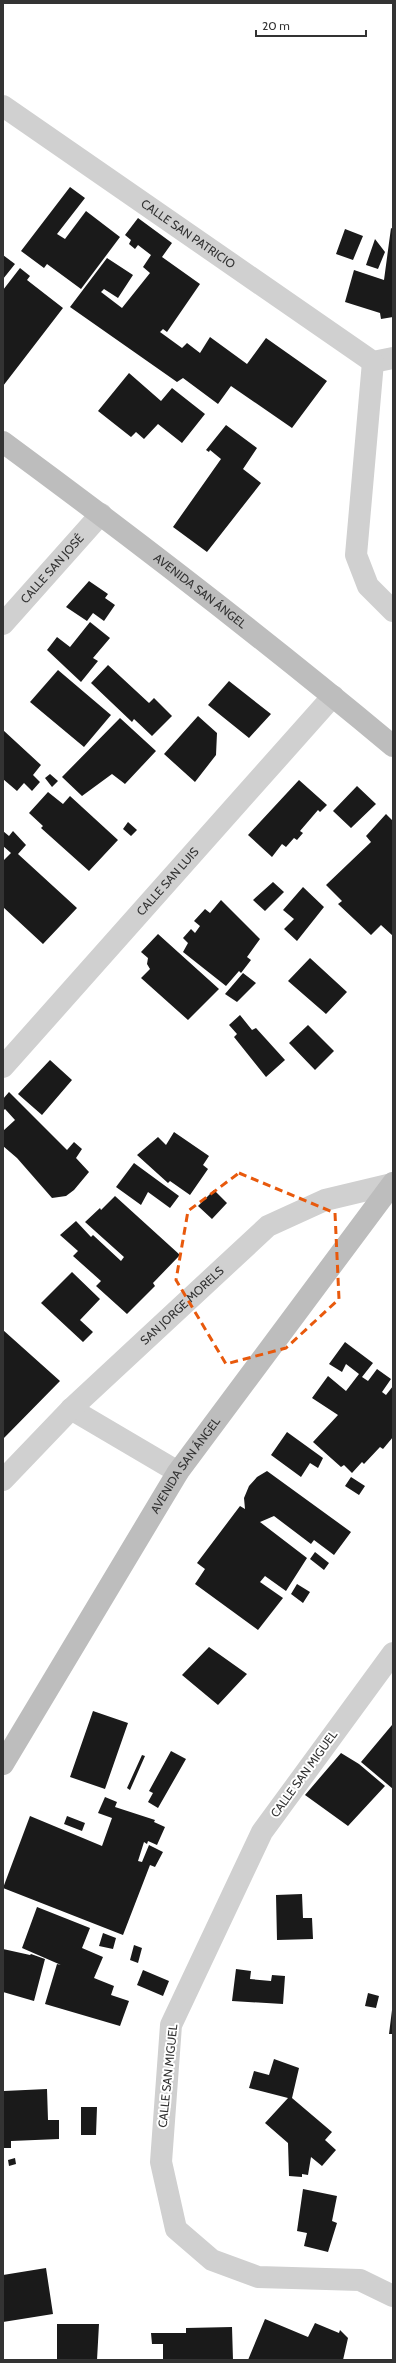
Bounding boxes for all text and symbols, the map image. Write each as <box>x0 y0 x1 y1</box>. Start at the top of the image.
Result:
scale bar <box>256 12 366 38</box>
text: 20 m <box>262 18 290 33</box>
street label: CALLE SAN PATRICIO <box>138 196 238 271</box>
street label: CALLE SAN JOSÉ <box>17 530 87 606</box>
street label: AVENIDA SAN ÁNGEL <box>151 550 250 631</box>
street label: CALLE SAN LUIS <box>133 844 202 919</box>
street label: SAN JORGE MORELS <box>137 1263 227 1348</box>
street label: AVENIDA SAN ÁNGEL <box>147 1414 223 1516</box>
street label: CALLE SAN MIGUEL <box>267 1727 340 1820</box>
street label: CALLE SAN MIGUEL <box>155 2024 180 2128</box>

